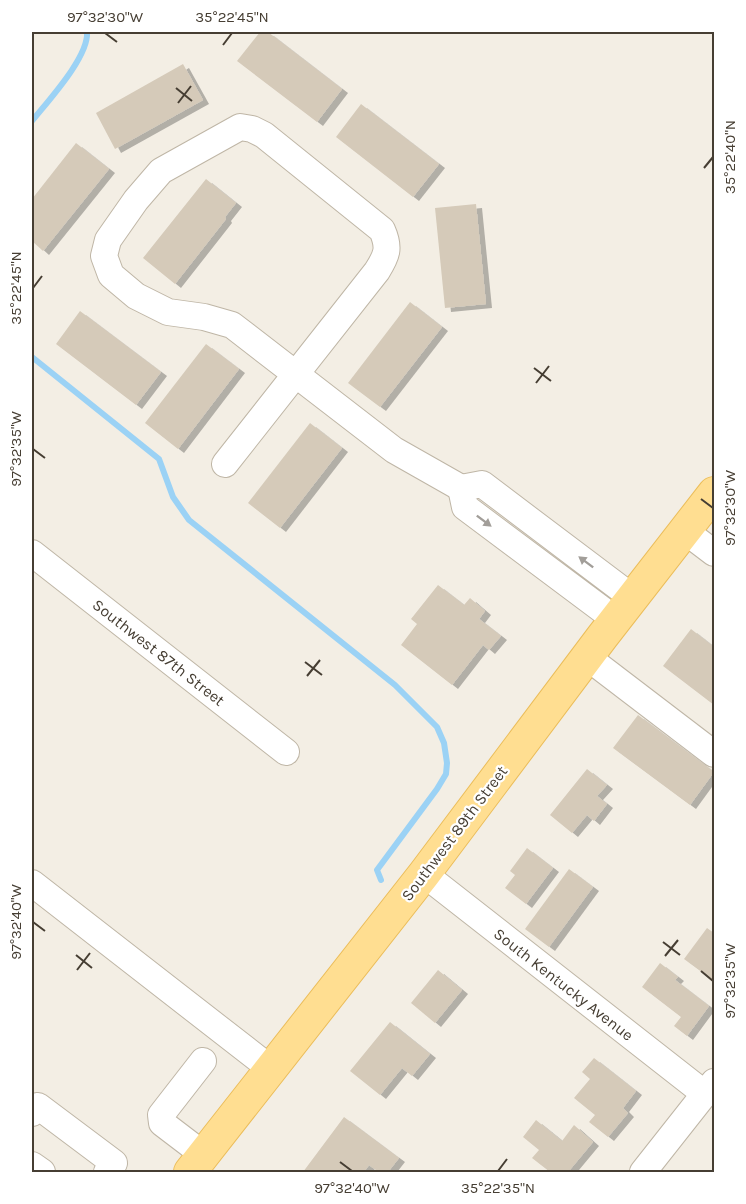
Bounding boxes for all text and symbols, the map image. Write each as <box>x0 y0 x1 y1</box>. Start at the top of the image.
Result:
text: 97°32'30"W <box>67 8 144 26</box>
text: 35°22'45"N <box>195 8 269 26</box>
text: 35°22'40"N <box>721 120 739 194</box>
text: 35°22'45"N <box>7 251 25 325</box>
text: 97°32'35"W <box>7 411 25 487</box>
text: 97°32'30"W <box>721 469 739 546</box>
one-way arrow <box>476 514 492 527</box>
one-way arrow <box>579 557 594 569</box>
street label: Southwest 87th Street <box>89 595 229 710</box>
street label: Southwest 89th Street <box>397 762 511 905</box>
text: 97°32'40"W <box>7 884 25 960</box>
street label: South Kentucky Avenue <box>490 924 637 1045</box>
text: 97°32'35"W <box>721 943 739 1019</box>
text: 97°32'40"W <box>314 1179 390 1197</box>
text: 35°22'35"N <box>461 1179 535 1197</box>

